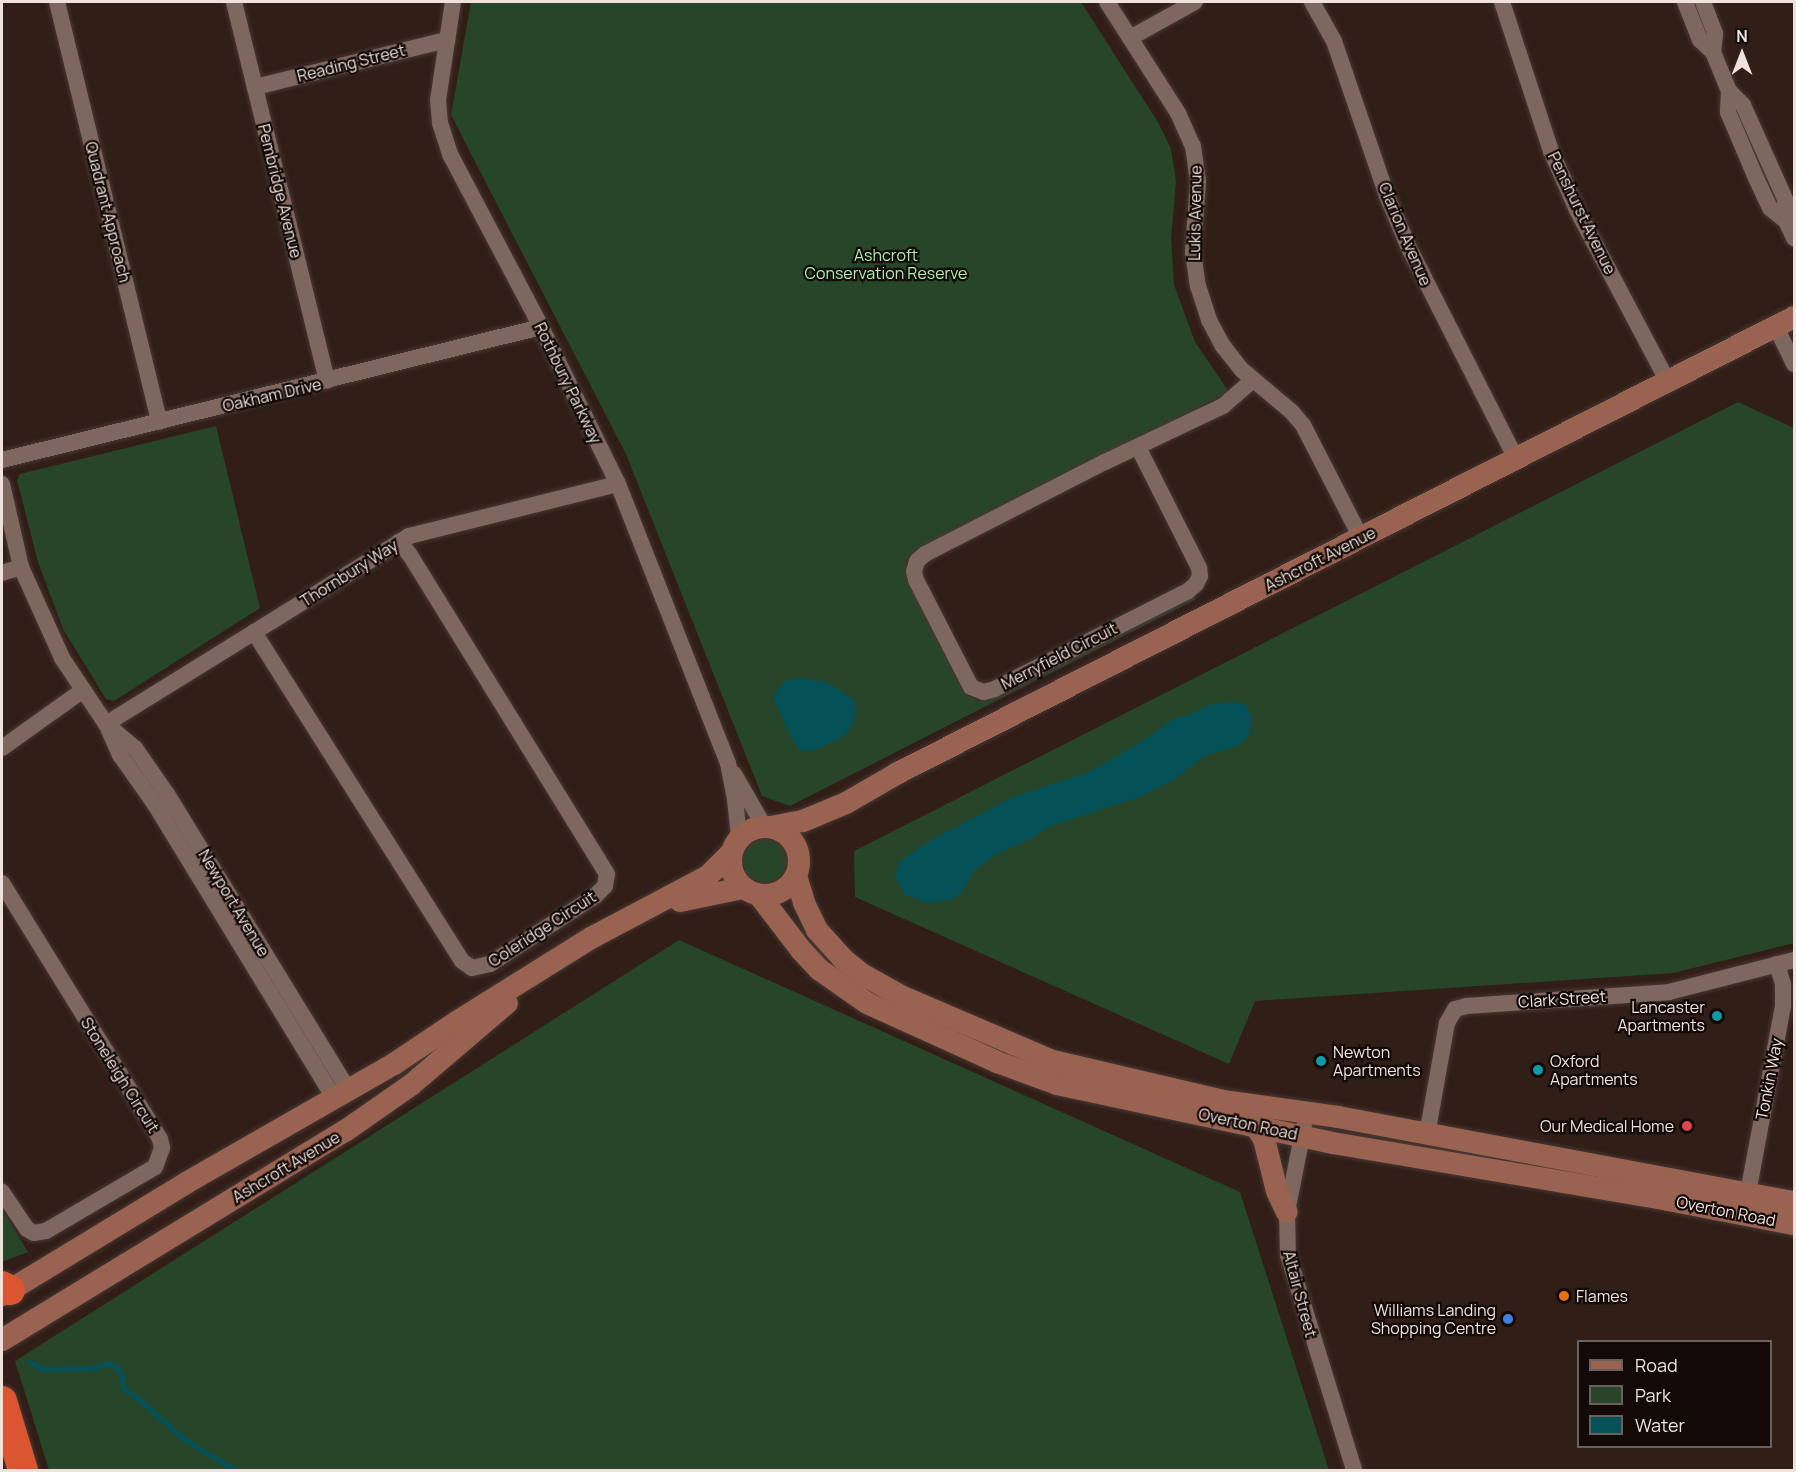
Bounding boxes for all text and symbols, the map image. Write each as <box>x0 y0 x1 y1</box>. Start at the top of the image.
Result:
north arrow <box>1712 24 1772 84</box>
text: N <box>1736 25 1748 47</box>
street label: Reading Street <box>295 40 407 86</box>
street label: Pembridge Avenue <box>254 122 306 260</box>
street label: Quadrant Approach <box>81 140 135 284</box>
street label: Penshurst Avenue <box>1544 149 1620 277</box>
street label: Lukis Avenue <box>1185 165 1205 261</box>
street label: Clarion Avenue <box>1375 179 1435 289</box>
park label: Ashcroft Conservation Reserve <box>805 245 967 283</box>
street label: Rothbury Parkway <box>530 319 606 447</box>
street label: Oakham Drive <box>221 374 323 416</box>
street label: Ashcroft Avenue <box>1261 523 1379 595</box>
street label: Thornbury Way <box>297 535 401 611</box>
street label: Merryfield Circuit <box>998 619 1120 693</box>
street label: Newport Avenue <box>195 846 273 960</box>
street label: Coleridge Circuit <box>485 887 599 971</box>
street label: Clark Street <box>1517 986 1607 1012</box>
place label: Lancaster Apartments <box>1617 997 1705 1035</box>
marker: Lancaster Apartments <box>1710 1009 1724 1023</box>
street label: Stoneleigh Circuit <box>77 1014 163 1136</box>
street label: Tonkin Way <box>1752 1037 1786 1121</box>
place label: Newton Apartments <box>1333 1042 1421 1080</box>
place label: Oxford Apartments <box>1550 1051 1638 1089</box>
marker: Newton Apartments <box>1314 1054 1328 1068</box>
marker: Oxford Apartments <box>1531 1063 1545 1077</box>
street label: Overton Road <box>1197 1104 1299 1144</box>
place label: Our Medical Home <box>1540 1116 1674 1136</box>
marker: Our Medical Home <box>1678 1117 1696 1135</box>
street label: Ashcroft Avenue <box>229 1127 343 1207</box>
street label: Overton Road <box>1675 1192 1777 1230</box>
street label: Altair Street <box>1279 1249 1321 1339</box>
place label: Flames <box>1576 1286 1628 1306</box>
marker: Flames <box>1557 1289 1571 1303</box>
place label: Williams Landing Shopping Centre <box>1371 1300 1496 1338</box>
marker: Williams Landing Shopping Centre <box>1501 1312 1515 1326</box>
legend <box>1577 1340 1772 1448</box>
text: Road <box>1635 1353 1678 1377</box>
text: Park <box>1635 1383 1671 1407</box>
text: Water <box>1635 1413 1685 1437</box>

